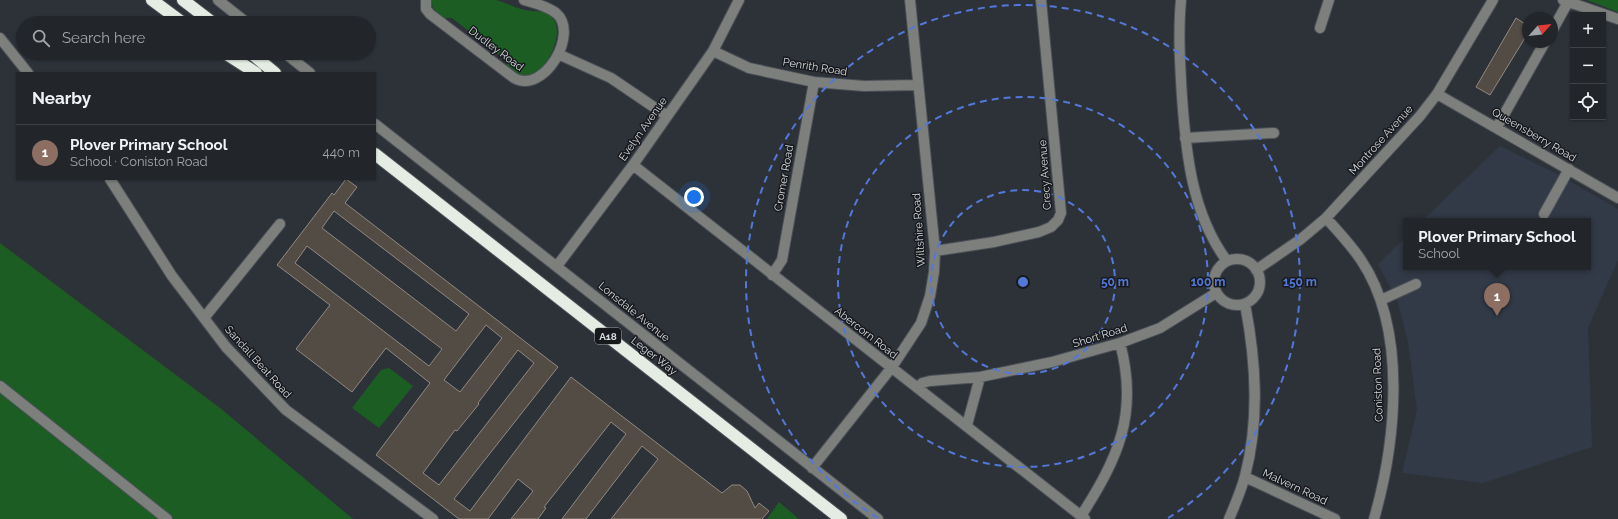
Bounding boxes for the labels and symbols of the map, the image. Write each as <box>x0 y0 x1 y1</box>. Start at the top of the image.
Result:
north arrow <box>1522 12 1558 48</box>
street label: Dudley Road <box>466 24 526 74</box>
street label: Penrith Road <box>782 55 848 79</box>
street label: Evelyn Avenue <box>616 94 670 163</box>
street label: Montrose Avenue <box>1346 102 1416 178</box>
street label: Queensberry Road <box>1490 106 1579 165</box>
street label: Crecy Avenue <box>1036 139 1054 211</box>
street label: Cromer Road <box>772 144 796 212</box>
your location <box>684 187 704 207</box>
street label: Wiltshire Road <box>910 192 928 267</box>
centre of rings <box>1016 275 1030 289</box>
text: 50 m <box>1101 275 1129 289</box>
text: 100 m <box>1191 275 1225 289</box>
text: 150 m <box>1283 275 1317 289</box>
street label: Lonsdale Avenue <box>596 279 673 345</box>
pin: 1 <box>1484 283 1510 316</box>
street label: Abercorn Road <box>832 304 900 362</box>
street label: Short Road <box>1071 321 1129 350</box>
street label: Sandall Beat Road <box>222 323 294 401</box>
road number: A18 <box>595 328 621 344</box>
street label: Leger Way <box>628 334 680 378</box>
street label: Coniston Road <box>1370 348 1386 422</box>
street label: Malvern Road <box>1261 466 1330 508</box>

